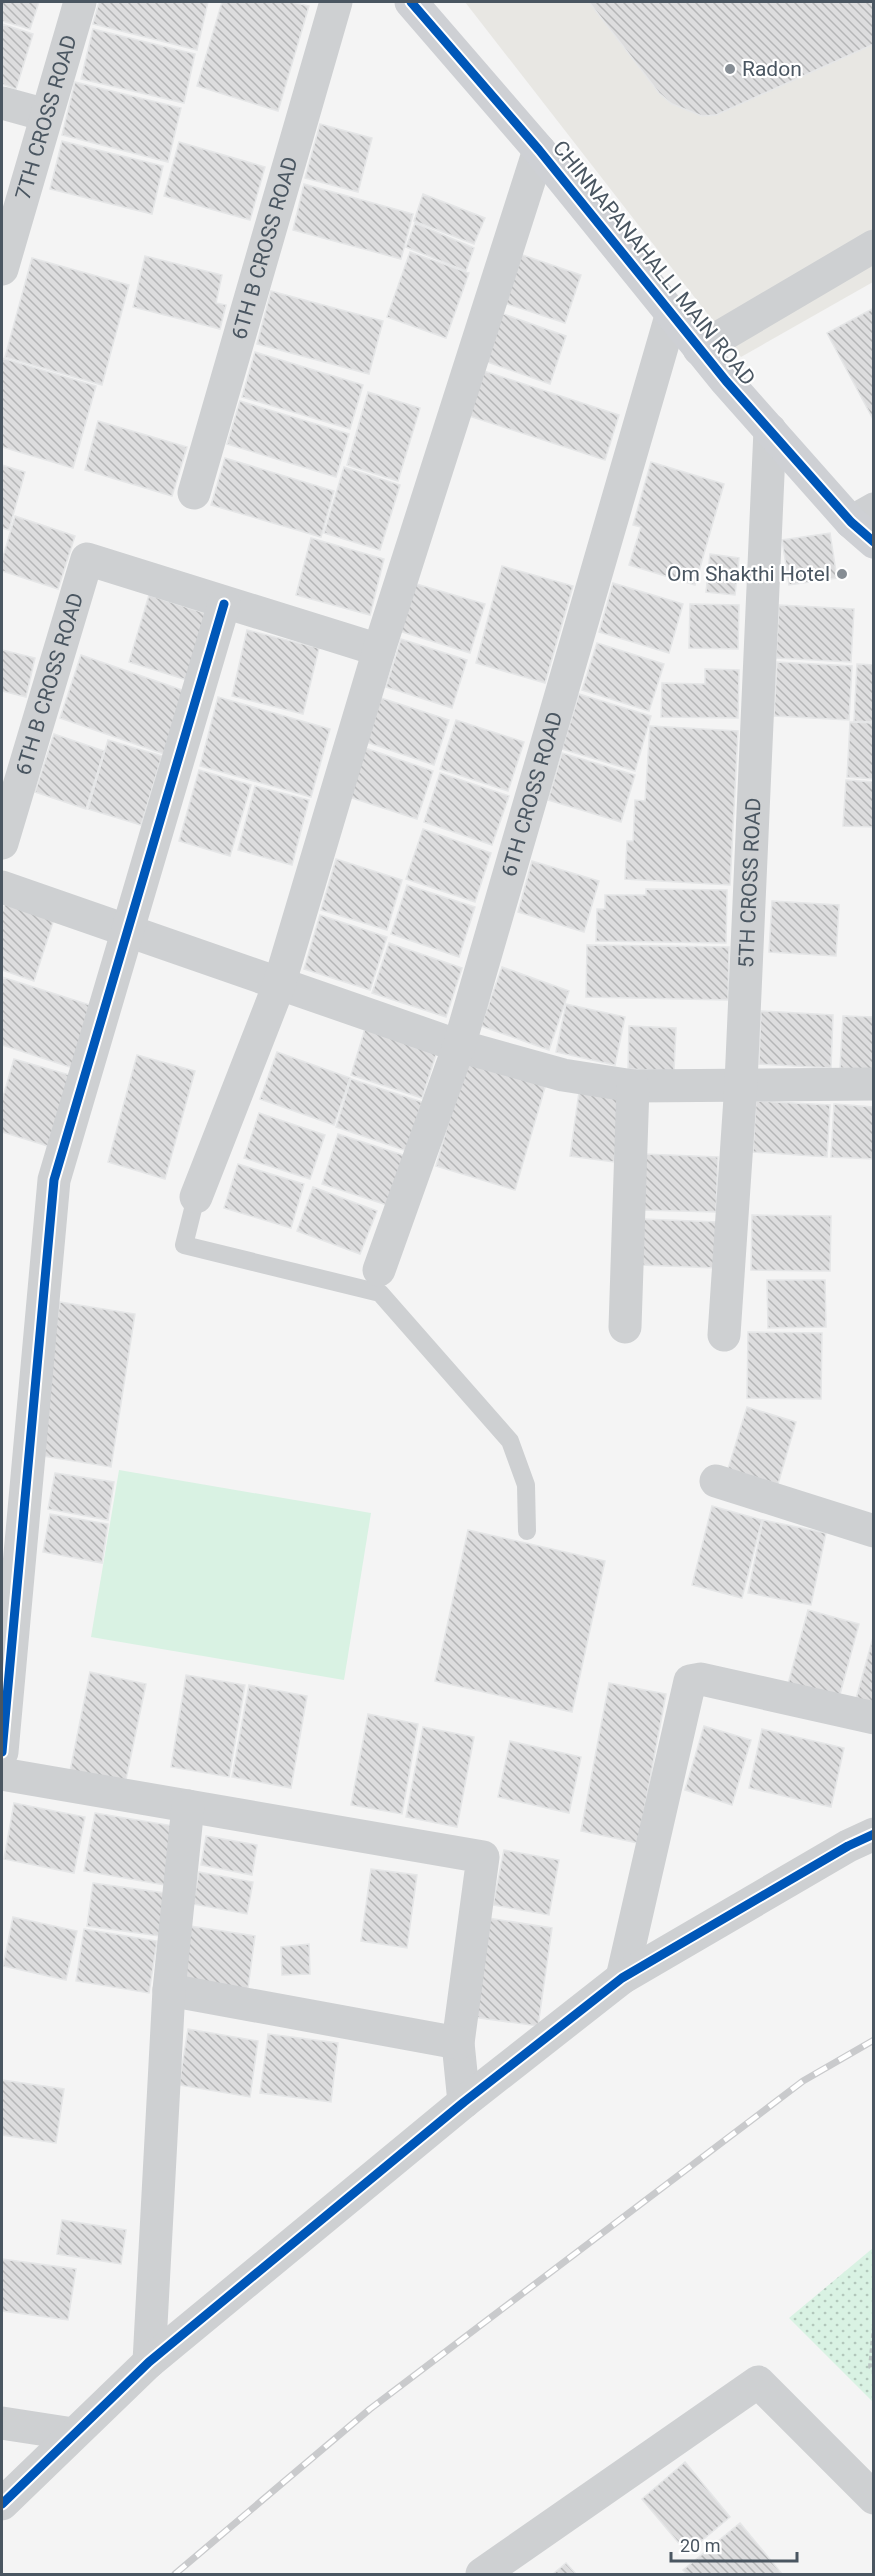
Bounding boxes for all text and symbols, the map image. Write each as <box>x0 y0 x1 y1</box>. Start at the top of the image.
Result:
street label: 7TH CROSS ROAD <box>11 32 82 203</box>
place label: Radon <box>742 57 802 81</box>
marker: Radon <box>723 62 737 76</box>
street label: CHINNAPANAHALLI MAIN ROAD <box>548 136 760 390</box>
street label: 6TH B CROSS ROAD <box>227 154 303 342</box>
place label: Om Shakthi Hotel <box>667 562 830 586</box>
marker: Om Shakthi Hotel <box>835 567 849 581</box>
street label: 6TH B CROSS ROAD <box>11 590 88 778</box>
street label: 6TH CROSS ROAD <box>497 709 567 879</box>
street label: 5TH CROSS ROAD <box>734 797 766 968</box>
scale bar <box>671 2525 797 2563</box>
text: 20 m <box>680 2535 720 2556</box>

